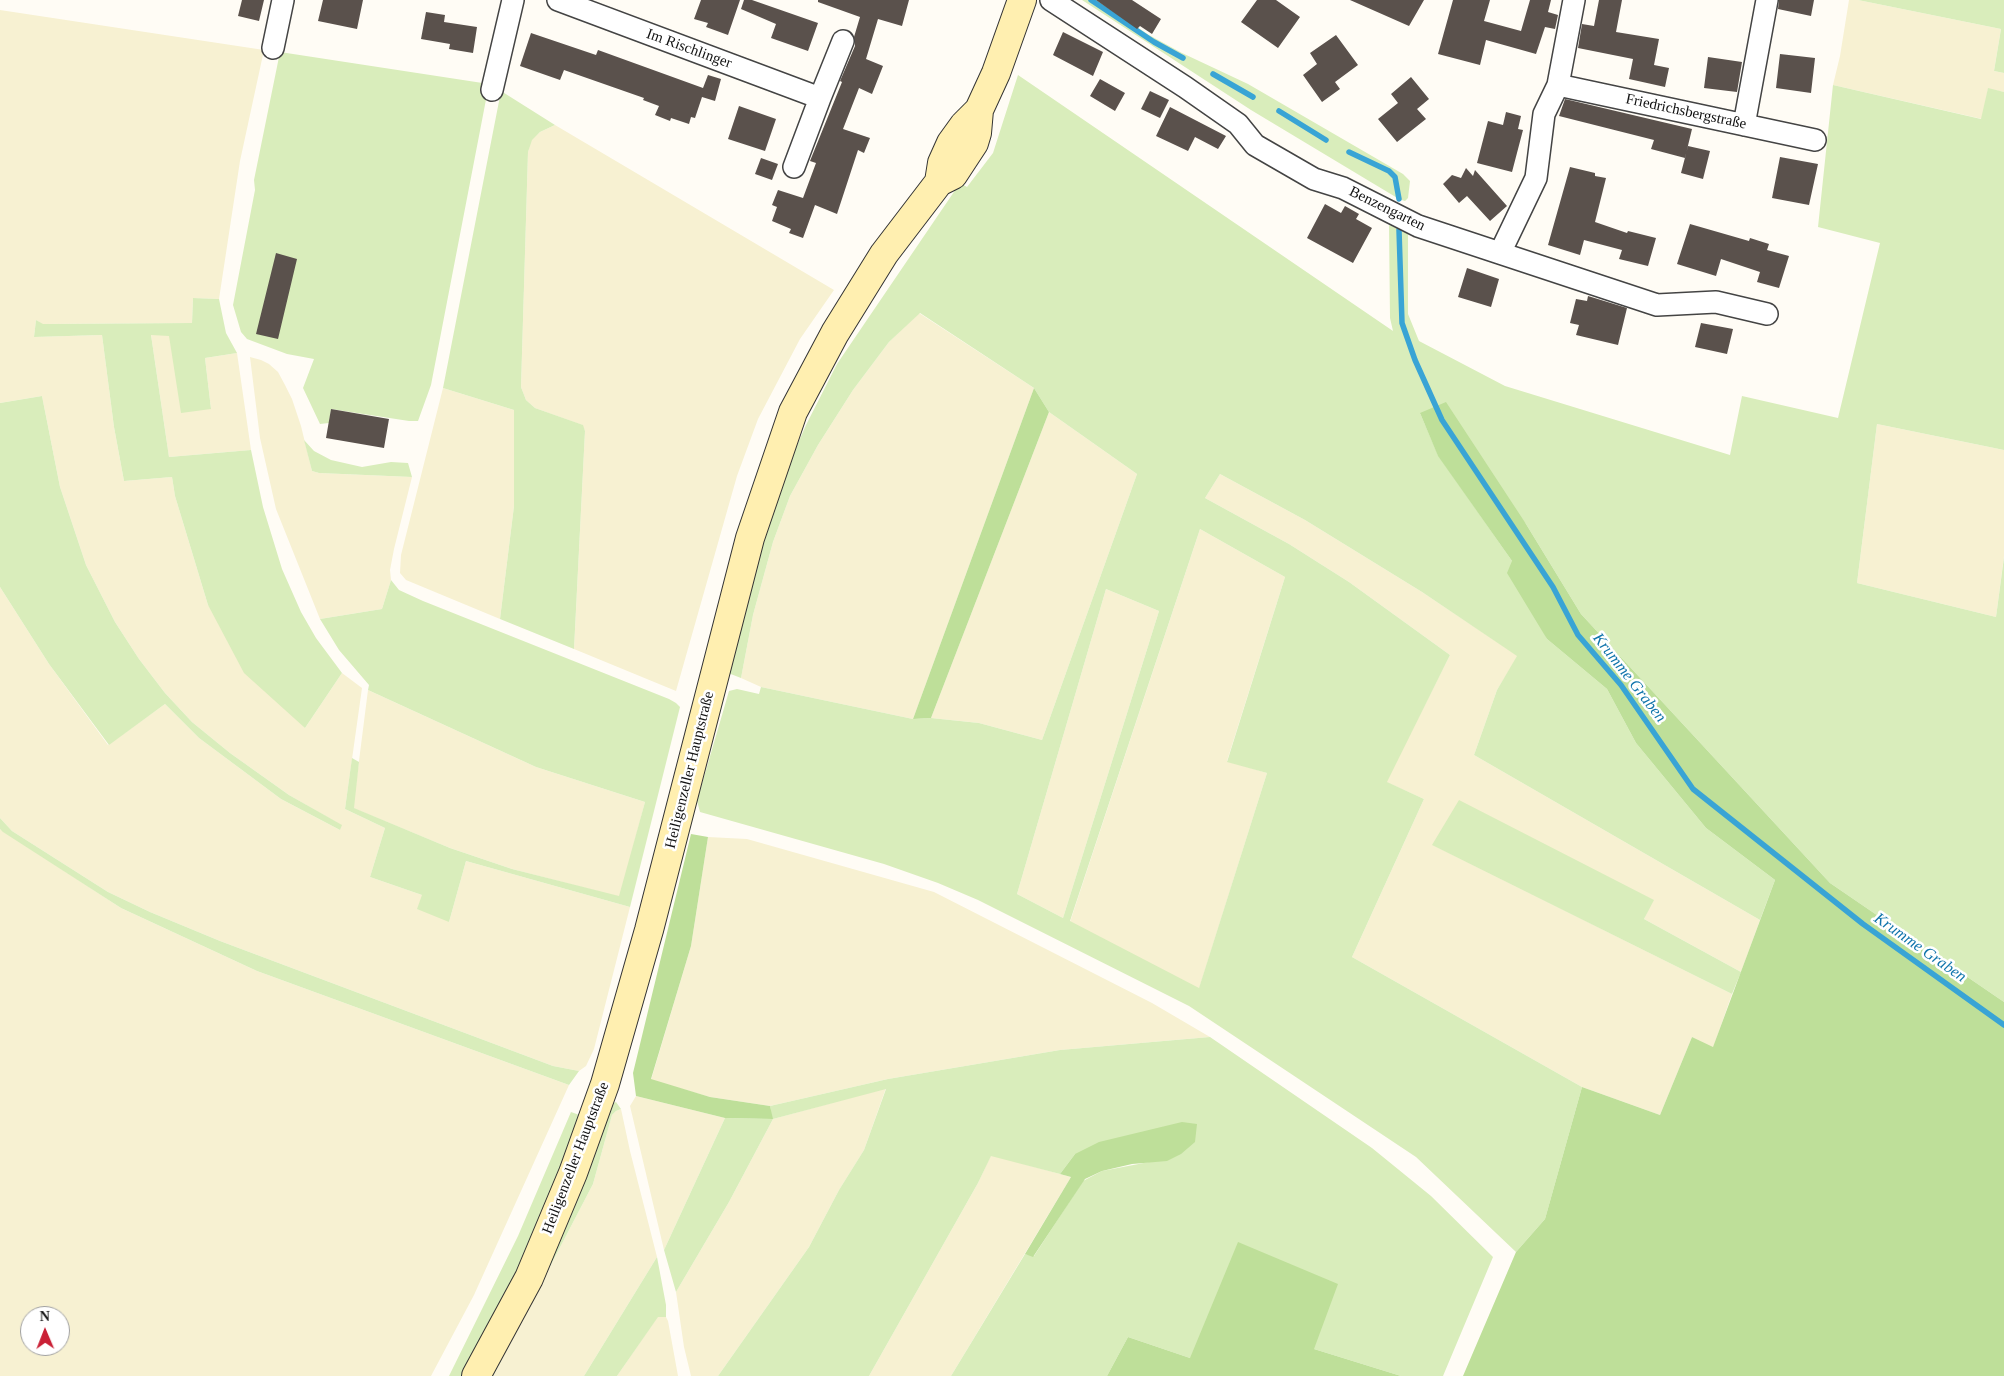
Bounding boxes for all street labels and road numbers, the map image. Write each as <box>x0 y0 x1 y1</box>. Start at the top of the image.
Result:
street label: Im Rischlinger <box>644 25 734 73</box>
street label: Friedrichsbergstraße <box>1624 90 1748 134</box>
street label: Benzengarten <box>1346 183 1428 235</box>
street label: Heiligenzeller Hauptstraße <box>662 690 718 850</box>
street label: Heiligenzeller Hauptstraße <box>539 1080 613 1236</box>

